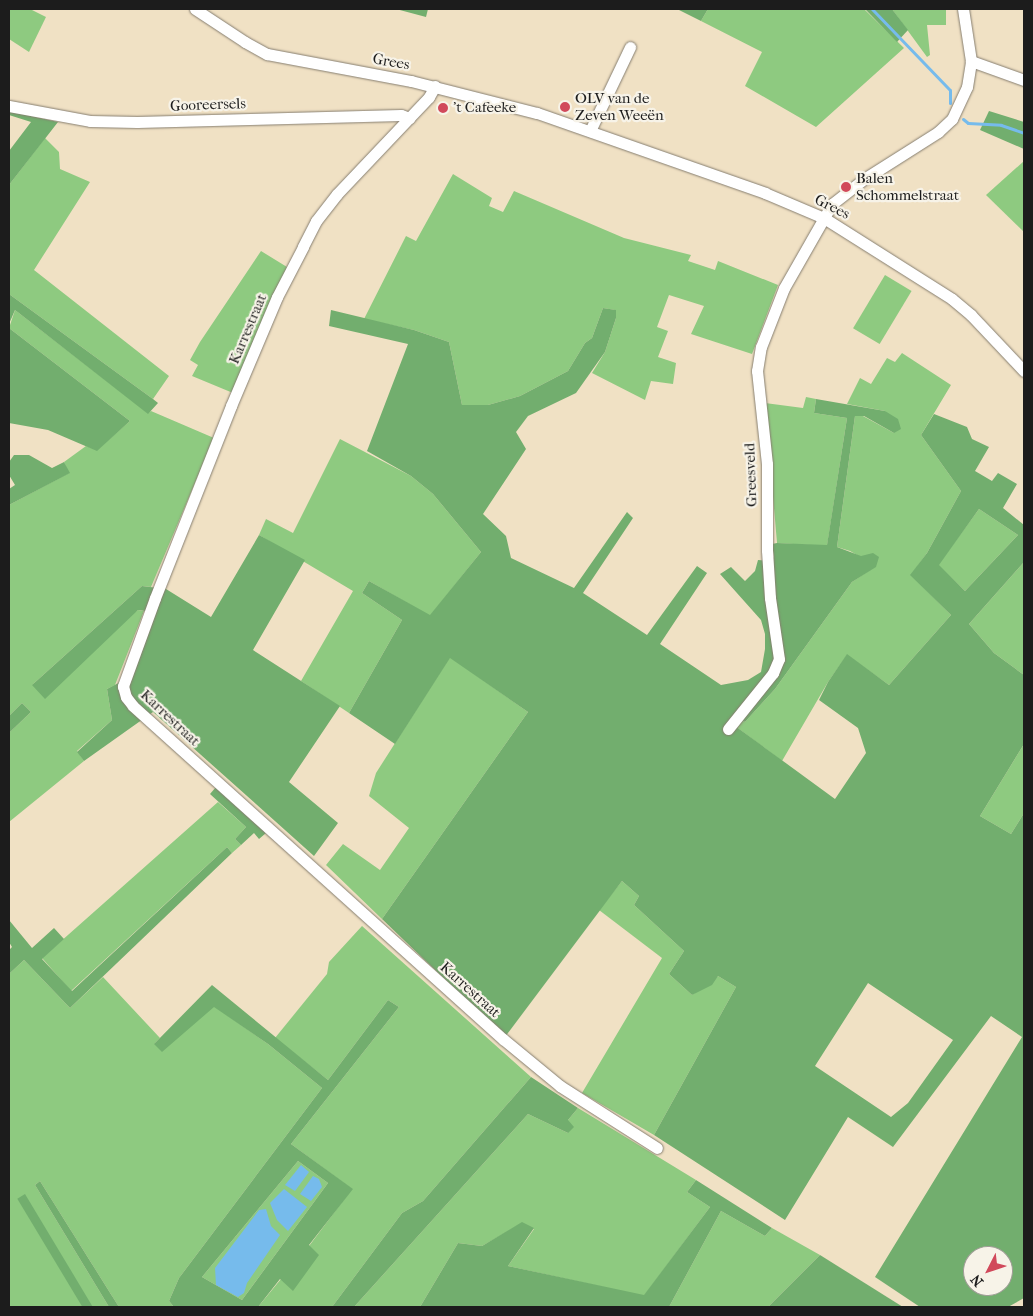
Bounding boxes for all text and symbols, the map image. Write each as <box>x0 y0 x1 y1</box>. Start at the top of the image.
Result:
street label: Grees <box>371 50 411 74</box>
place label: OLV van de Zeven Weeën <box>575 89 664 124</box>
street label: Gooreersels <box>170 95 246 115</box>
place label: 't Cafeeke <box>453 99 516 117</box>
marker: OLV van de Zeven Weeën <box>559 101 571 113</box>
marker: 't Cafeeke <box>437 102 449 114</box>
place label: Balen Schommelstraat <box>856 169 959 204</box>
marker: Balen Schommelstraat <box>840 181 852 193</box>
street label: Grees <box>811 191 853 223</box>
street label: Karrestraat <box>225 291 271 367</box>
street label: Greesveld <box>741 443 761 507</box>
street label: Karrestraat <box>137 686 203 750</box>
street label: Karrestraat <box>436 958 504 1022</box>
north arrow <box>963 1246 1013 1296</box>
text: N <box>967 1271 987 1290</box>

